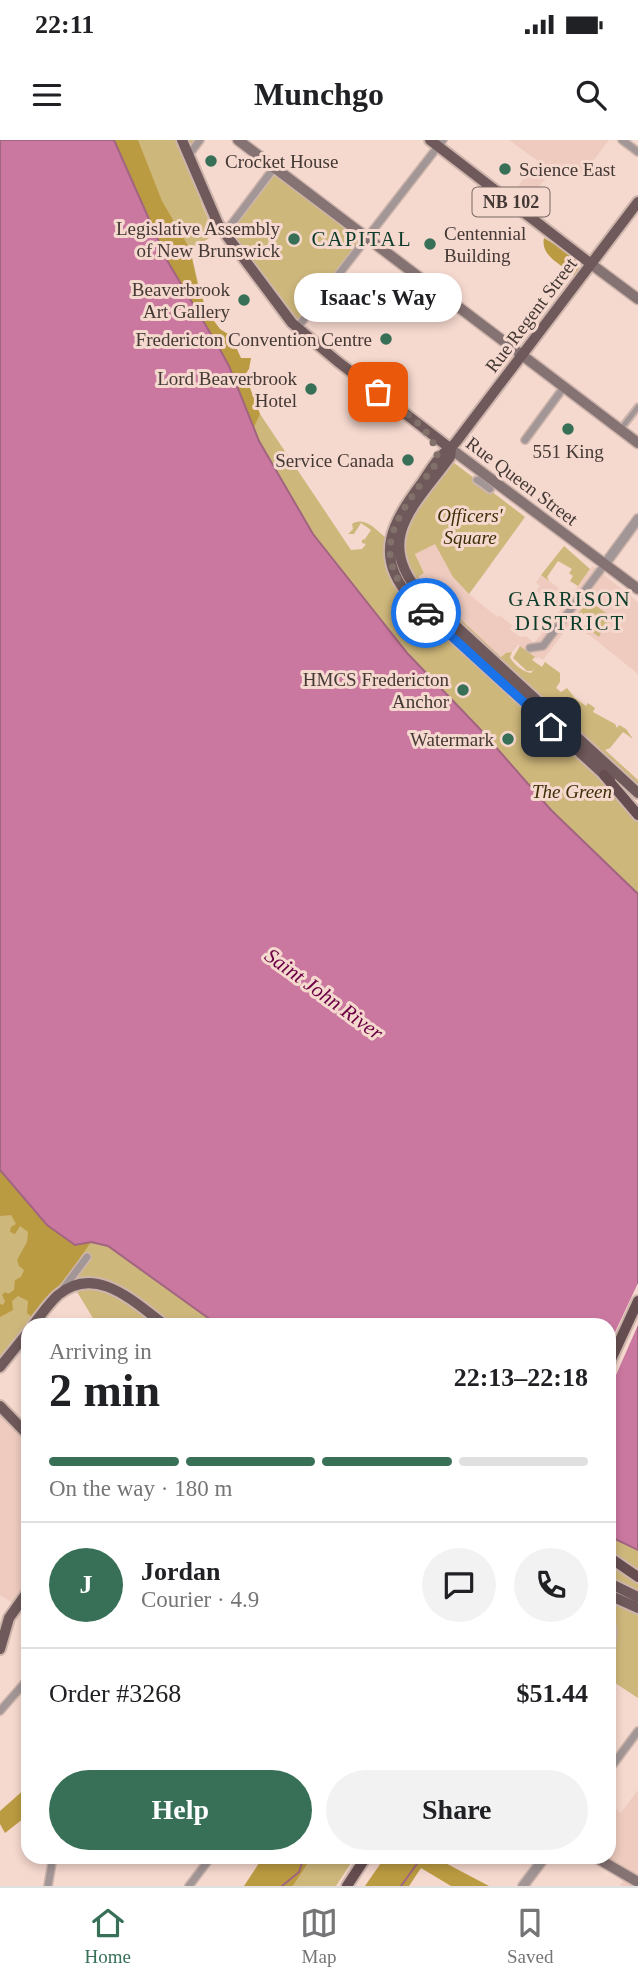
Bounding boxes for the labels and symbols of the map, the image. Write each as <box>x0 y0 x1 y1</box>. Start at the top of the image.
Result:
place label: Crocket House <box>225 151 338 172</box>
marker: Crocket House <box>203 153 219 169</box>
place label: Science East <box>519 159 616 180</box>
marker: Science East <box>497 161 513 177</box>
road number: NB 102 <box>472 188 550 216</box>
place label: Legislative Assembly of New Brunswick <box>116 218 280 261</box>
place label: Centennial Building <box>444 223 526 266</box>
district label: CAPITAL <box>312 227 412 251</box>
marker: Legislative Assembly of New Brunswick <box>286 231 302 247</box>
marker: Centennial Building <box>422 236 438 252</box>
street label: Rue Regent Street <box>481 253 581 377</box>
callout: Isaac's Way <box>294 273 462 322</box>
place label: Beaverbrook Art Gallery <box>132 279 230 322</box>
marker: Beaverbrook Art Gallery <box>236 292 252 308</box>
place label: Fredericton Convention Centre <box>136 329 372 350</box>
marker: Fredericton Convention Centre <box>378 331 394 347</box>
pin <box>348 362 408 422</box>
place label: Lord Beaverbrook Hotel <box>157 368 297 411</box>
marker: Lord Beaverbrook Hotel <box>303 381 319 397</box>
marker: 551 King <box>560 421 576 437</box>
street label: Rue Queen Street <box>462 432 582 530</box>
place label: 551 King <box>532 441 604 462</box>
place label: Service Canada <box>275 450 395 471</box>
marker: Service Canada <box>400 452 416 468</box>
park label: Officers' Square <box>437 505 504 548</box>
courier <box>391 578 461 648</box>
district label: GARRISON DISTRICT <box>508 587 632 635</box>
place label: HMCS Fredericton Anchor <box>303 669 450 712</box>
marker: HMCS Fredericton Anchor <box>455 682 471 698</box>
pin <box>521 697 581 757</box>
place label: Watermark <box>410 729 494 750</box>
marker: Watermark <box>500 731 516 747</box>
park label: The Green <box>532 781 612 802</box>
water label: Saint John River <box>260 943 388 1045</box>

